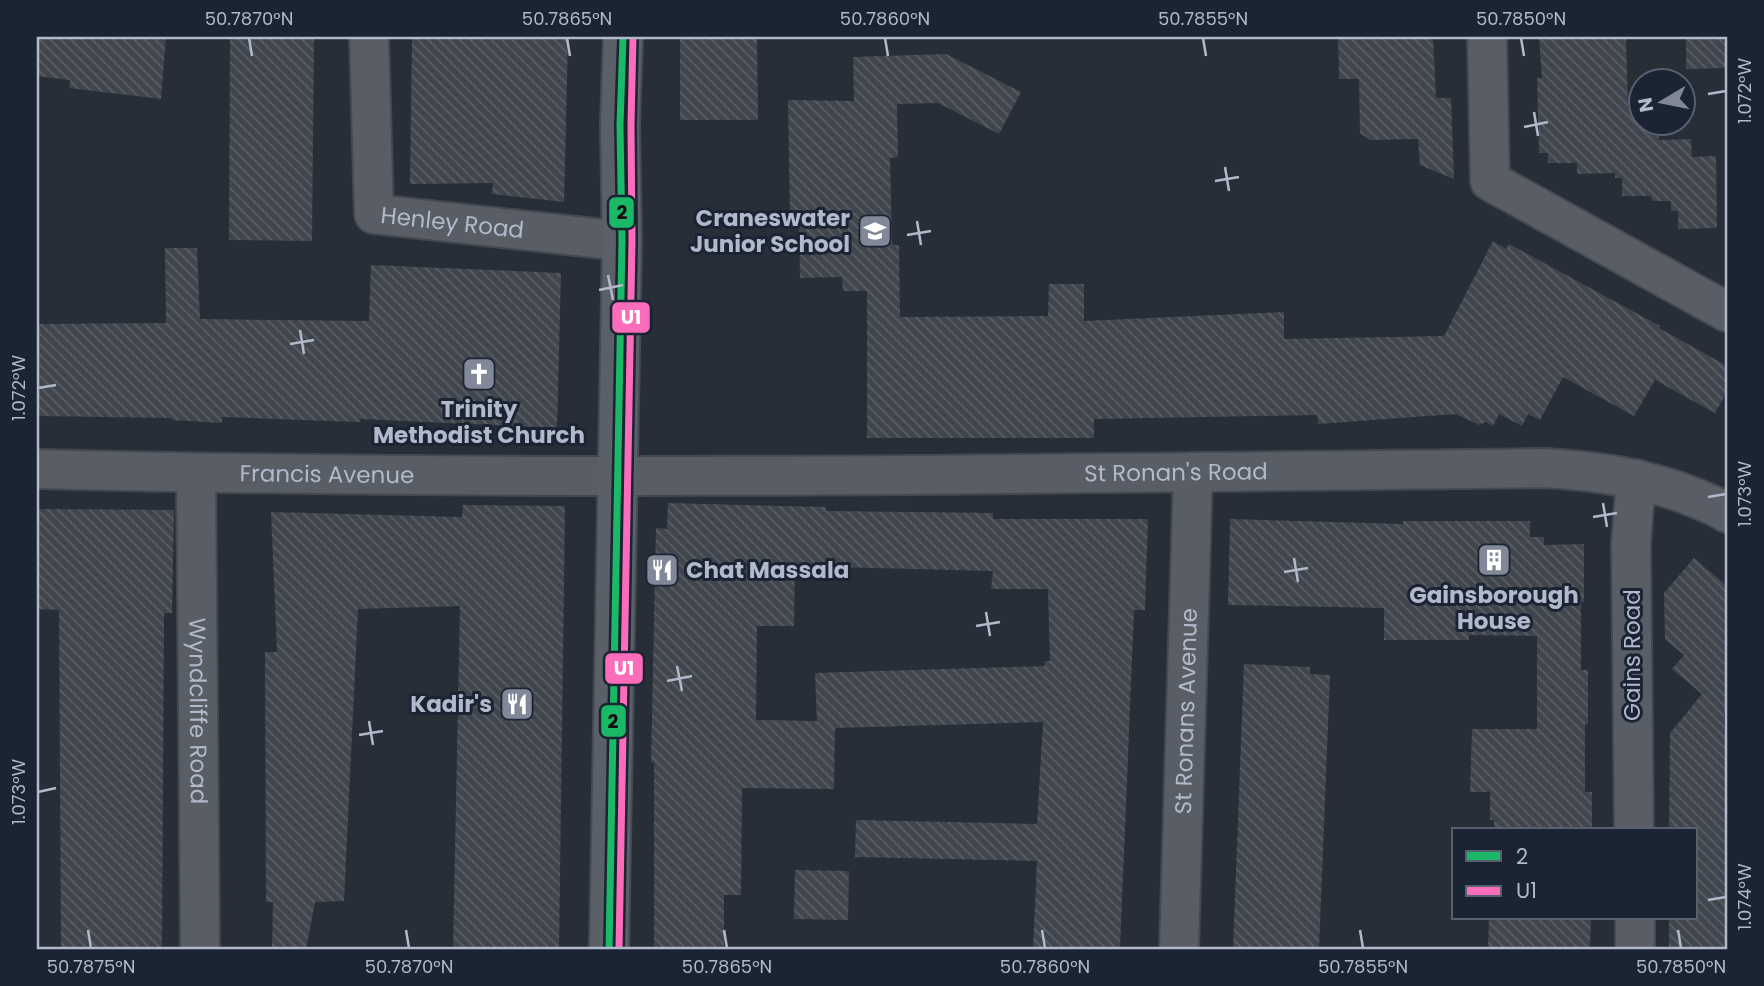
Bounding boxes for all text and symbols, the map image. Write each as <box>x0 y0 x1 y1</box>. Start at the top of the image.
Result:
text: 50.7870°N <box>205 6 293 31</box>
text: 50.7865°N <box>522 6 612 31</box>
text: 50.7860°N <box>840 6 930 31</box>
text: 50.7855°N <box>1158 6 1248 31</box>
text: 50.7850°N <box>1476 6 1566 31</box>
text: 1.072°W <box>1732 58 1757 124</box>
north arrow <box>1628 66 1698 136</box>
text: N <box>1631 95 1660 114</box>
line badge: 2 <box>608 196 635 229</box>
street label: Henley Road <box>379 199 526 246</box>
text: 2 <box>617 199 628 226</box>
place label: Craneswater Junior School <box>690 202 850 260</box>
school or university icon: Craneswater Junior School <box>856 212 894 250</box>
line badge: U1 <box>611 301 651 334</box>
text: U1 <box>621 304 641 331</box>
text: 1.072°W <box>6 355 31 421</box>
church icon: Trinity Methodist Church <box>460 355 498 393</box>
place label: Trinity Methodist Church <box>373 393 585 451</box>
street label: St Ronan's Road <box>1084 455 1268 489</box>
street label: Francis Avenue <box>239 457 414 491</box>
text: 1.073°W <box>1732 460 1757 527</box>
building icon: Gainsborough House <box>1475 541 1513 579</box>
restaurant icon: Chat Massala <box>643 551 681 589</box>
place label: Chat Massala <box>686 554 849 586</box>
place label: Gainsborough House <box>1409 579 1579 637</box>
street label: Gains Road <box>1616 589 1648 721</box>
street label: St Ronans Avenue <box>1167 607 1205 815</box>
street label: Wyndcliffe Road <box>181 618 215 804</box>
line badge: U1 <box>604 652 644 685</box>
text: U1 <box>614 655 634 682</box>
restaurant icon: Kadir's <box>498 685 536 723</box>
place label: Kadir's <box>410 688 492 720</box>
line badge: 2 <box>600 704 627 738</box>
text: 2 <box>608 708 619 735</box>
text: 1.073°W <box>6 758 31 825</box>
legend <box>1452 828 1698 920</box>
text: 2 <box>1516 842 1528 871</box>
text: 1.074°W <box>1732 863 1757 930</box>
text: U1 <box>1516 876 1537 905</box>
text: 50.7875°N <box>47 954 135 979</box>
text: 50.7870°N <box>365 954 453 979</box>
text: 50.7865°N <box>682 954 772 979</box>
text: 50.7860°N <box>1000 954 1090 979</box>
text: 50.7855°N <box>1318 954 1408 979</box>
text: 50.7850°N <box>1636 954 1726 979</box>

